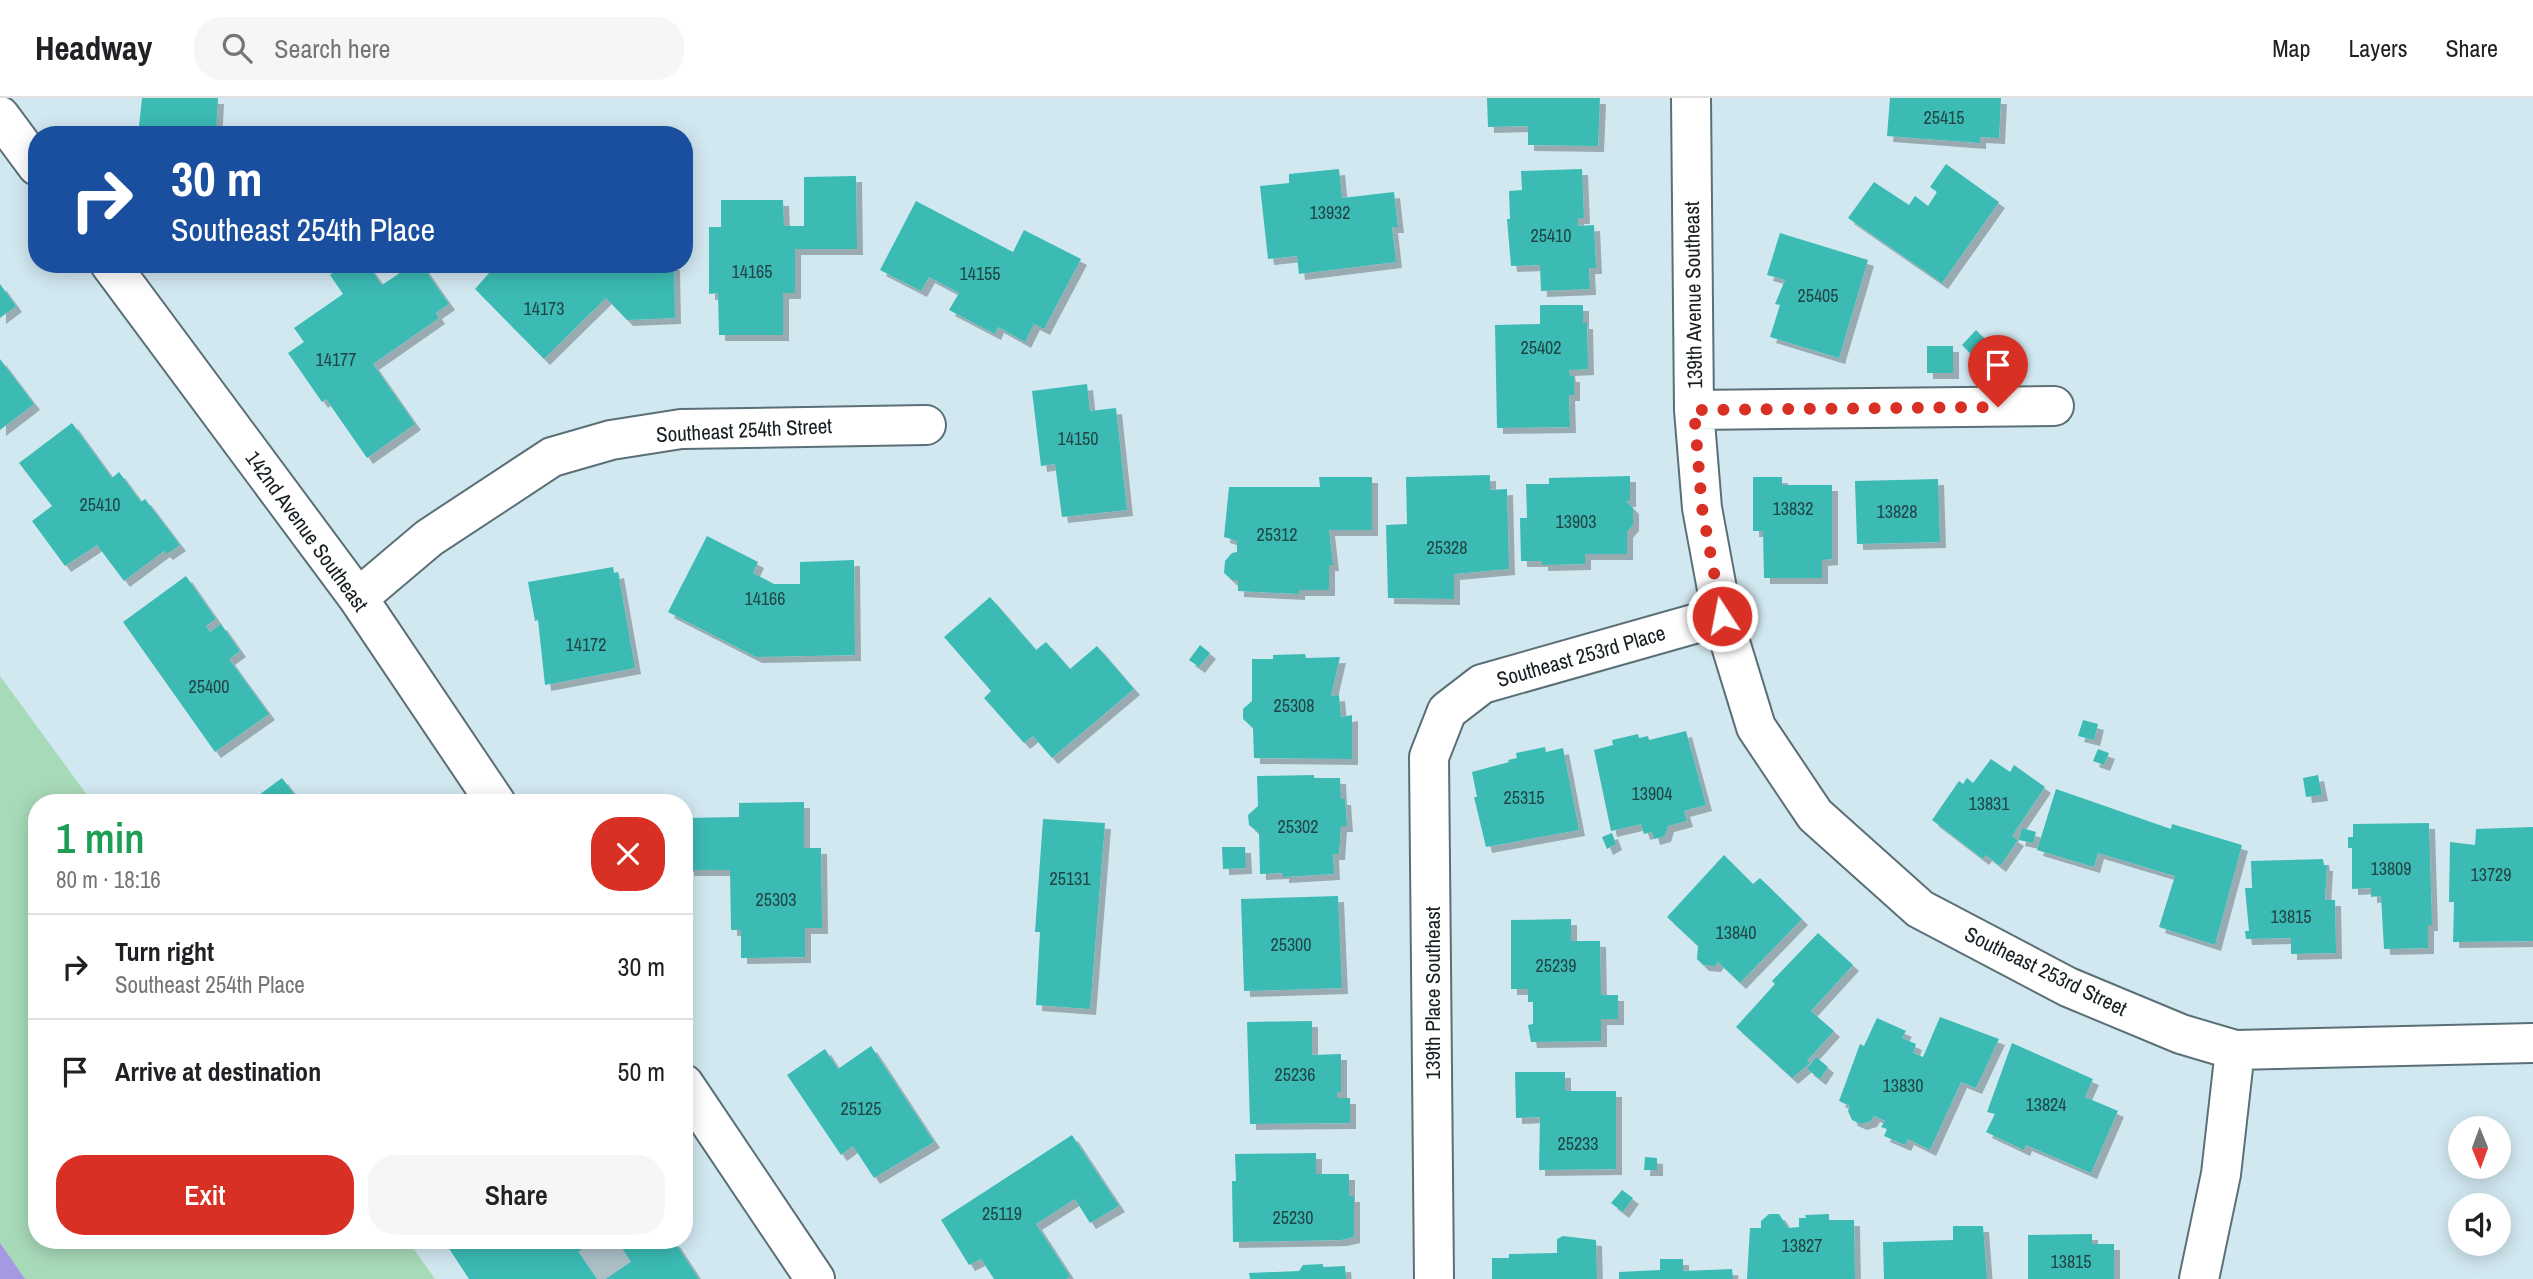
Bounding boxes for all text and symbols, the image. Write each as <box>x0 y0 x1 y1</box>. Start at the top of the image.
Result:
search box <box>194 17 684 80</box>
text: Headway <box>35 26 152 70</box>
icon: search <box>218 29 256 67</box>
text: Search here <box>274 31 390 66</box>
text: Map <box>2272 32 2310 64</box>
text: Layers <box>2348 32 2407 64</box>
text: Share <box>2445 32 2498 64</box>
house number: 25415 <box>1923 105 1965 130</box>
text: 30 m <box>171 145 263 211</box>
icon: right <box>56 154 147 245</box>
house number: 13932 <box>1309 200 1351 225</box>
street label: 139th Avenue Southeast <box>1677 201 1709 389</box>
text: Southeast 254th Place <box>171 208 435 251</box>
house number: 25410 <box>1530 223 1572 248</box>
house number: 14165 <box>731 259 773 284</box>
house number: 14155 <box>959 261 1001 286</box>
house number: 25405 <box>1797 283 1839 308</box>
house number: 14173 <box>523 296 565 321</box>
house number: 25402 <box>1520 335 1562 360</box>
pin <box>1968 335 2028 407</box>
icon: arrive <box>1979 346 2017 384</box>
house number: 14177 <box>315 347 357 372</box>
street label: Southeast 254th Street <box>655 411 833 449</box>
house number: 14150 <box>1057 426 1099 451</box>
street label: 142nd Avenue Southeast <box>239 445 375 617</box>
house number: 25410 <box>79 492 121 517</box>
house number: 13832 <box>1772 496 1814 521</box>
house number: 13828 <box>1876 499 1918 524</box>
house number: 13903 <box>1555 509 1597 534</box>
house number: 25312 <box>1256 522 1298 547</box>
house number: 25328 <box>1426 535 1468 560</box>
position arrow <box>1685 579 1759 653</box>
house number: 14166 <box>744 586 786 611</box>
street label: Southeast 253rd Place <box>1493 618 1669 694</box>
house number: 14172 <box>565 632 607 657</box>
house number: 25400 <box>188 674 230 699</box>
house number: 25308 <box>1273 693 1315 718</box>
house number: 13904 <box>1631 781 1673 806</box>
house number: 25315 <box>1503 785 1545 810</box>
house number: 13831 <box>1968 791 2010 816</box>
text: 1 min <box>56 810 145 866</box>
house number: 25302 <box>1277 814 1319 839</box>
button: close <box>591 817 665 891</box>
house number: 13809 <box>2370 856 2412 881</box>
house number: 13729 <box>2470 862 2512 887</box>
text: 80 m · 18:16 <box>56 864 161 895</box>
house number: 25131 <box>1049 866 1091 891</box>
house number: 25303 <box>755 887 797 912</box>
house number: 13815 <box>2270 904 2312 929</box>
street label: 139th Place Southeast <box>1418 906 1447 1080</box>
street label: Southeast 253rd Street <box>1960 919 2132 1023</box>
house number: 13840 <box>1715 920 1757 945</box>
house number: 25300 <box>1270 932 1312 957</box>
text: Turn right <box>115 934 214 969</box>
icon: right <box>56 948 94 986</box>
text: 30 m <box>618 949 665 984</box>
house number: 25239 <box>1535 953 1577 978</box>
text: Southeast 254th Place <box>115 969 305 1000</box>
icon: arrive <box>56 1053 94 1091</box>
text: Arrive at destination <box>115 1054 321 1089</box>
text: 50 m <box>618 1054 665 1089</box>
house number: 25236 <box>1274 1062 1316 1087</box>
house number: 13830 <box>1882 1073 1924 1098</box>
house number: 13824 <box>2025 1092 2067 1117</box>
house number: 25125 <box>840 1096 882 1121</box>
north arrow <box>2448 1116 2511 1180</box>
map controls <box>2448 1116 2511 1256</box>
house number: 25233 <box>1557 1131 1599 1156</box>
button: Exit <box>56 1155 354 1235</box>
button: Share <box>368 1155 665 1235</box>
button: sound <box>2448 1193 2511 1256</box>
house number: 25119 <box>982 1201 1022 1226</box>
house number: 25230 <box>1272 1205 1314 1230</box>
house number: 13827 <box>1781 1233 1823 1258</box>
house number: 13815 <box>2050 1249 2092 1274</box>

